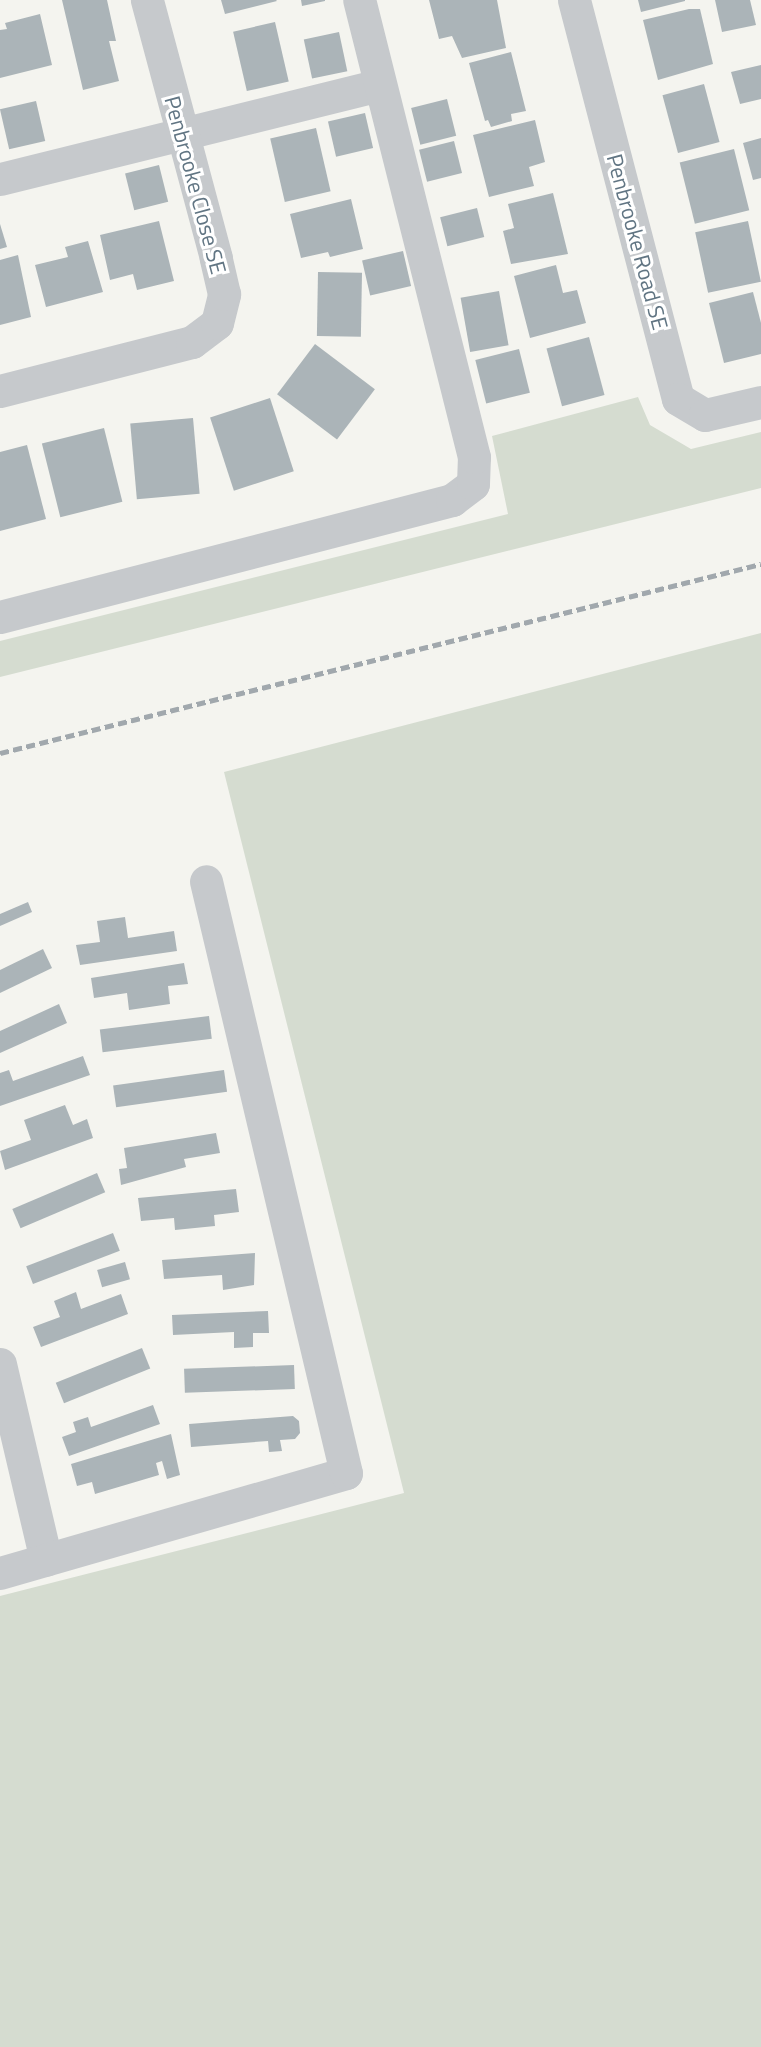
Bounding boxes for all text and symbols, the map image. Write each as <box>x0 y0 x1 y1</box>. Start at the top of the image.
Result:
street label: Penbrooke Close SE <box>159 93 231 277</box>
street label: Penbrooke Road SE <box>601 151 673 333</box>

